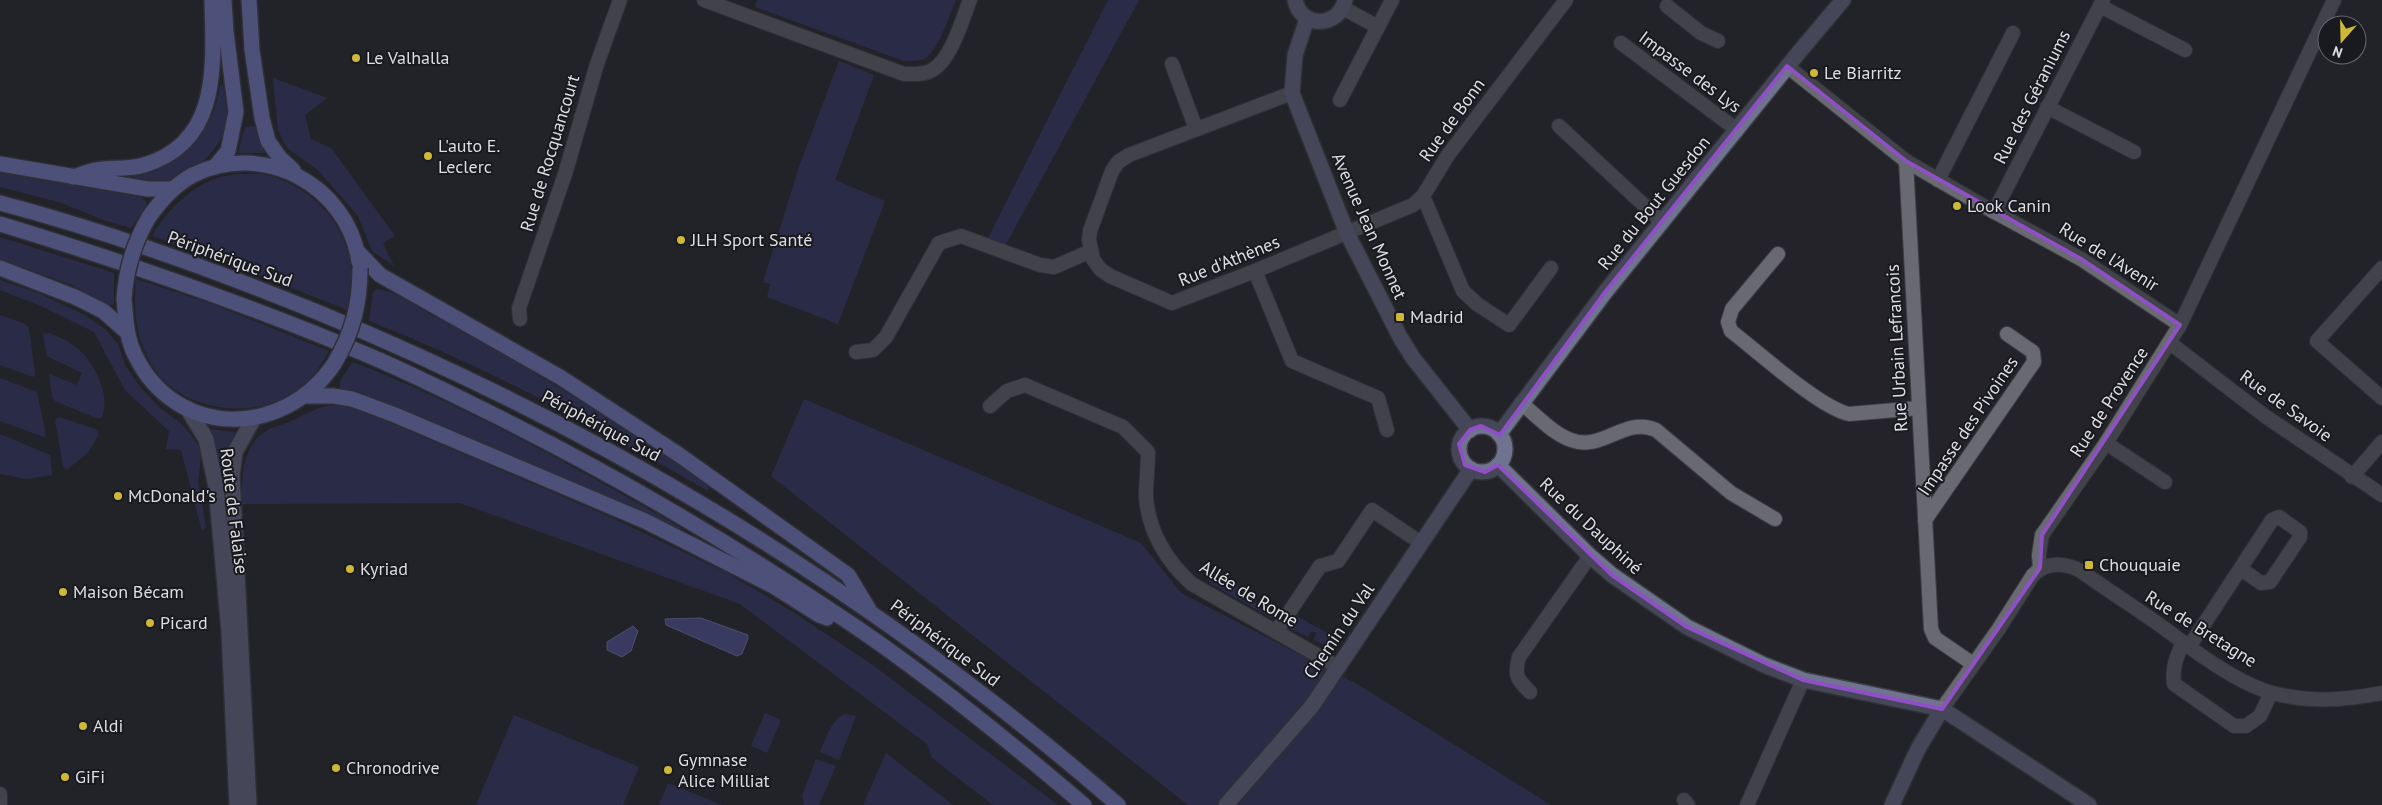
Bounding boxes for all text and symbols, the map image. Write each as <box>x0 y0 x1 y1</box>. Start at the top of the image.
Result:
north arrow <box>2317 15 2367 65</box>
street label: Impasse des Lys <box>1635 26 1746 118</box>
street label: Rue des Géraniums <box>1988 26 2075 168</box>
text: N <box>2330 42 2345 62</box>
place label: Le Valhalla <box>366 46 449 69</box>
marker: Le Valhalla <box>350 52 362 64</box>
place label: Le Biarritz <box>1824 61 1902 84</box>
marker: Le Biarritz <box>1808 67 1820 79</box>
street label: Rue de Rocquancourt <box>515 72 584 234</box>
street label: Rue de Bonn <box>1414 73 1490 166</box>
street label: Rue du Bout Guesdon <box>1593 131 1715 274</box>
place label: L'auto E. Leclerc <box>438 134 500 178</box>
street label: Avenue Jean Monnet <box>1327 149 1412 303</box>
marker: L'auto E. Leclerc <box>422 150 434 162</box>
place label: Look Canin <box>1967 194 2051 217</box>
marker: Look Canin <box>1951 200 1963 212</box>
street label: Rue de l'Avenir <box>2055 217 2163 296</box>
street label: Périphérique Sud <box>164 225 296 292</box>
place label: JLH Sport Santé <box>690 228 812 251</box>
street label: Rue d'Athènes <box>1175 230 1283 291</box>
marker: JLH Sport Santé <box>675 234 687 246</box>
street label: Rue Urbain Lefrancois <box>1881 264 1912 432</box>
place label: Madrid <box>1410 305 1463 328</box>
marker: Madrid <box>1394 311 1406 323</box>
street label: Rue de Provence <box>2064 342 2153 461</box>
street label: Impasse des Pivoines <box>1912 352 2023 500</box>
street label: Rue de Savoie <box>2236 364 2337 447</box>
street label: Périphérique Sud <box>538 385 665 467</box>
street label: Route de Falaise <box>215 447 254 575</box>
street label: Rue du Dauphiné <box>1535 472 1648 579</box>
place label: McDonald's <box>128 484 216 507</box>
marker: McDonald's <box>112 490 124 502</box>
place label: Chouquaie <box>2099 553 2181 576</box>
street label: Allée de Rome <box>1196 555 1303 632</box>
place label: Kyriad <box>360 557 408 580</box>
marker: Chouquaie <box>2083 559 2095 571</box>
marker: Kyriad <box>344 563 356 575</box>
street label: Chemin du Val <box>1298 578 1379 683</box>
place label: Maison Bécam <box>73 580 184 603</box>
street label: Rue de Bretagne <box>2141 585 2261 672</box>
marker: Maison Bécam <box>57 586 69 598</box>
street label: Périphérique Sud <box>886 594 1005 691</box>
place label: Picard <box>160 611 208 634</box>
marker: Picard <box>144 617 156 629</box>
place label: Aldi <box>93 714 123 737</box>
marker: Aldi <box>77 720 89 732</box>
place label: Gymnase Alice Milliat <box>678 748 770 792</box>
place label: Chronodrive <box>346 756 440 779</box>
marker: Chronodrive <box>330 762 342 774</box>
marker: Gymnase Alice Milliat <box>662 764 674 776</box>
place label: GiFi <box>75 765 105 788</box>
marker: GiFi <box>59 771 71 783</box>

